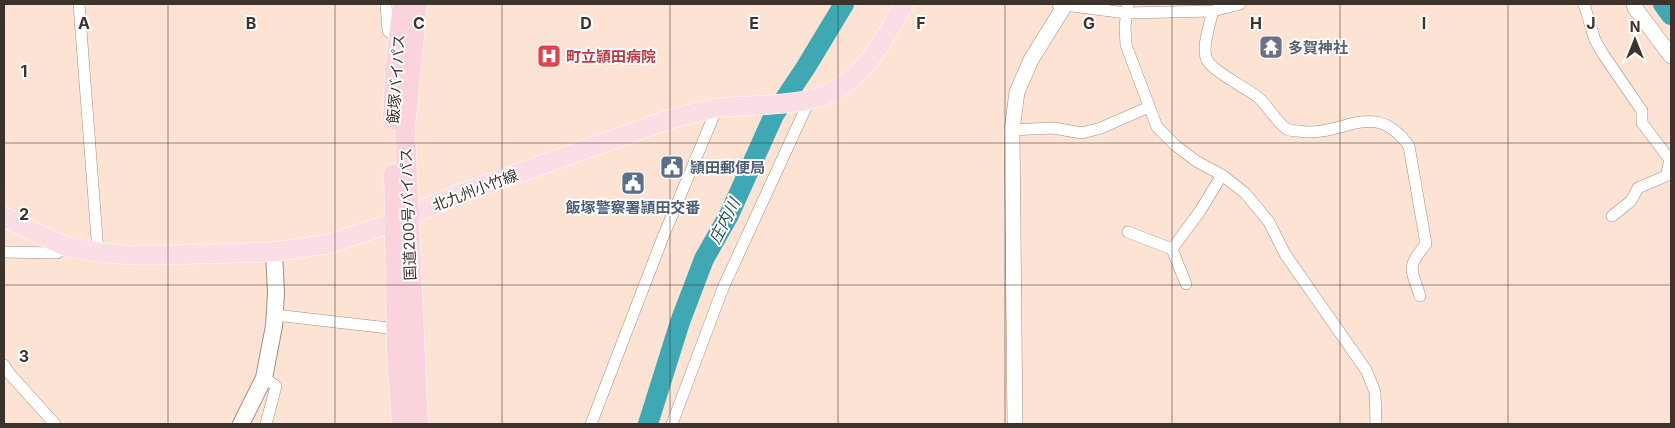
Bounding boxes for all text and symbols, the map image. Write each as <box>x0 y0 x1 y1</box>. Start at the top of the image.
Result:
text: A <box>78 13 90 33</box>
text: B <box>246 13 256 33</box>
text: C <box>413 13 425 33</box>
text: D <box>580 13 592 33</box>
text: E <box>749 13 759 33</box>
text: F <box>916 13 926 33</box>
text: G <box>1083 13 1095 33</box>
text: H <box>1250 13 1262 33</box>
text: I <box>1422 13 1426 33</box>
text: J <box>1586 13 1596 33</box>
north arrow <box>1610 15 1660 65</box>
text: N <box>1630 18 1640 35</box>
street label: 飯塚バイパス <box>383 34 409 124</box>
temple icon: 多賀神社 <box>1258 34 1284 60</box>
place label: 多賀神社 <box>1288 38 1348 57</box>
hospital icon: 町立頴田病院 <box>536 43 562 69</box>
place label: 町立頴田病院 <box>566 47 656 66</box>
text: 1 <box>21 61 27 81</box>
street label: 国道200号バイパス <box>396 147 420 281</box>
public building icon: 頴田郵便局 <box>659 154 685 180</box>
place label: 頴田郵便局 <box>690 158 765 177</box>
street label: 北九州小竹線 <box>430 165 520 215</box>
public building icon: 飯塚警察署頴田交番 <box>620 170 646 196</box>
water label: 庄内川 <box>704 193 745 247</box>
place label: 飯塚警察署頴田交番 <box>565 198 701 217</box>
text: 2 <box>19 204 29 224</box>
text: 3 <box>19 346 29 366</box>

